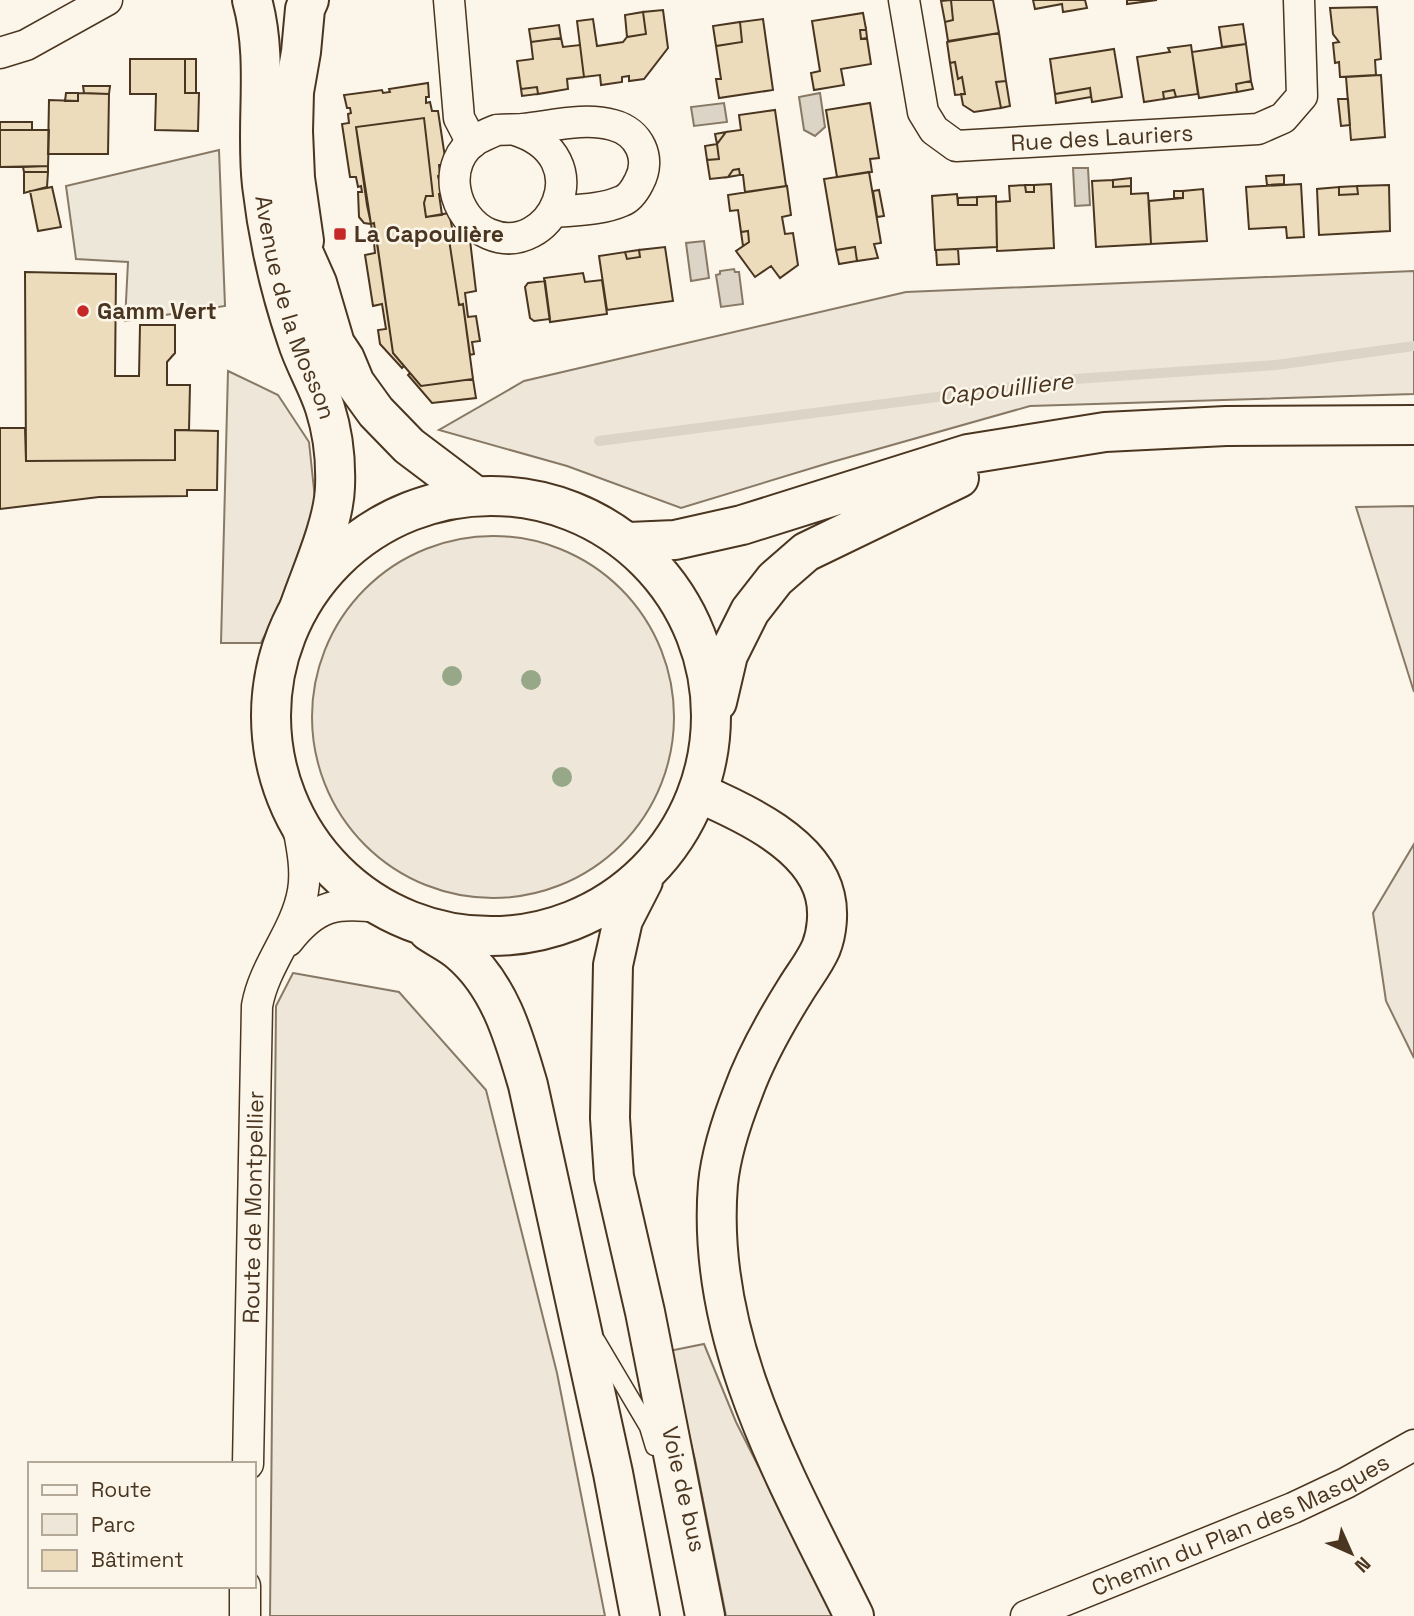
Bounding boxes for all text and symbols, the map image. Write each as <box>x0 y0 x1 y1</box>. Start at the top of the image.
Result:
street label: Rue des Lauriers <box>1010 118 1194 158</box>
street label: Avenue de la Mosson <box>248 193 343 423</box>
place label: La Capoulière <box>354 219 504 249</box>
marker: La Capoulière <box>332 226 348 242</box>
place label: Gamm Vert <box>97 296 217 326</box>
marker: Gamm Vert <box>75 303 91 319</box>
water label: Capouilliere <box>937 364 1076 412</box>
street label: Route de Montpellier <box>236 1090 270 1324</box>
street label: Voie de bus <box>655 1423 713 1555</box>
street label: Chemin du Plan des Masques <box>1087 1447 1395 1603</box>
legend <box>28 1462 256 1588</box>
text: Route <box>91 1476 152 1503</box>
text: Parc <box>91 1511 136 1538</box>
north arrow <box>1316 1518 1386 1588</box>
text: Bâtiment <box>91 1546 184 1573</box>
text: N <box>1349 1551 1376 1578</box>

